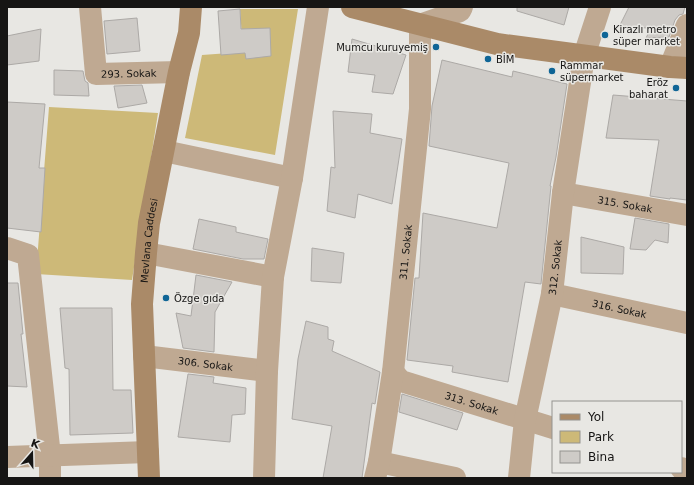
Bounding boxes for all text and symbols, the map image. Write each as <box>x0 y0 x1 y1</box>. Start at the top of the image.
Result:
place label: Kirazlı metro süper market <box>613 24 680 47</box>
marker: Kirazlı metro süper market <box>600 30 610 40</box>
place label: Mumcu kuruyemiş <box>336 42 428 53</box>
marker: Mumcu kuruyemiş <box>431 42 441 52</box>
place label: BİM <box>496 53 514 65</box>
marker: BİM <box>483 54 493 64</box>
place label: Rammar süpermarket <box>560 60 624 83</box>
marker: Rammar süpermarket <box>547 66 557 76</box>
street label: 293. Sokak <box>101 68 157 80</box>
place label: Eröz baharat <box>629 77 668 100</box>
marker: Eröz baharat <box>671 83 681 93</box>
street label: 315. Sokak <box>597 194 653 215</box>
street label: Mevlana Caddesi <box>139 197 160 283</box>
street label: 311. Sokak <box>397 224 414 280</box>
street label: 312. Sokak <box>547 239 564 296</box>
place label: Özge gıda <box>174 292 224 304</box>
marker: Özge gıda <box>161 293 171 303</box>
street label: 316. Sokak <box>591 298 648 320</box>
street label: 306. Sokak <box>177 355 234 373</box>
street label: 313. Sokak <box>443 390 500 417</box>
legend <box>552 401 682 473</box>
text: Yol <box>587 410 604 424</box>
text: Park <box>588 430 614 444</box>
north arrow <box>12 433 52 473</box>
text: K <box>29 437 42 452</box>
text: Bina <box>588 450 615 464</box>

